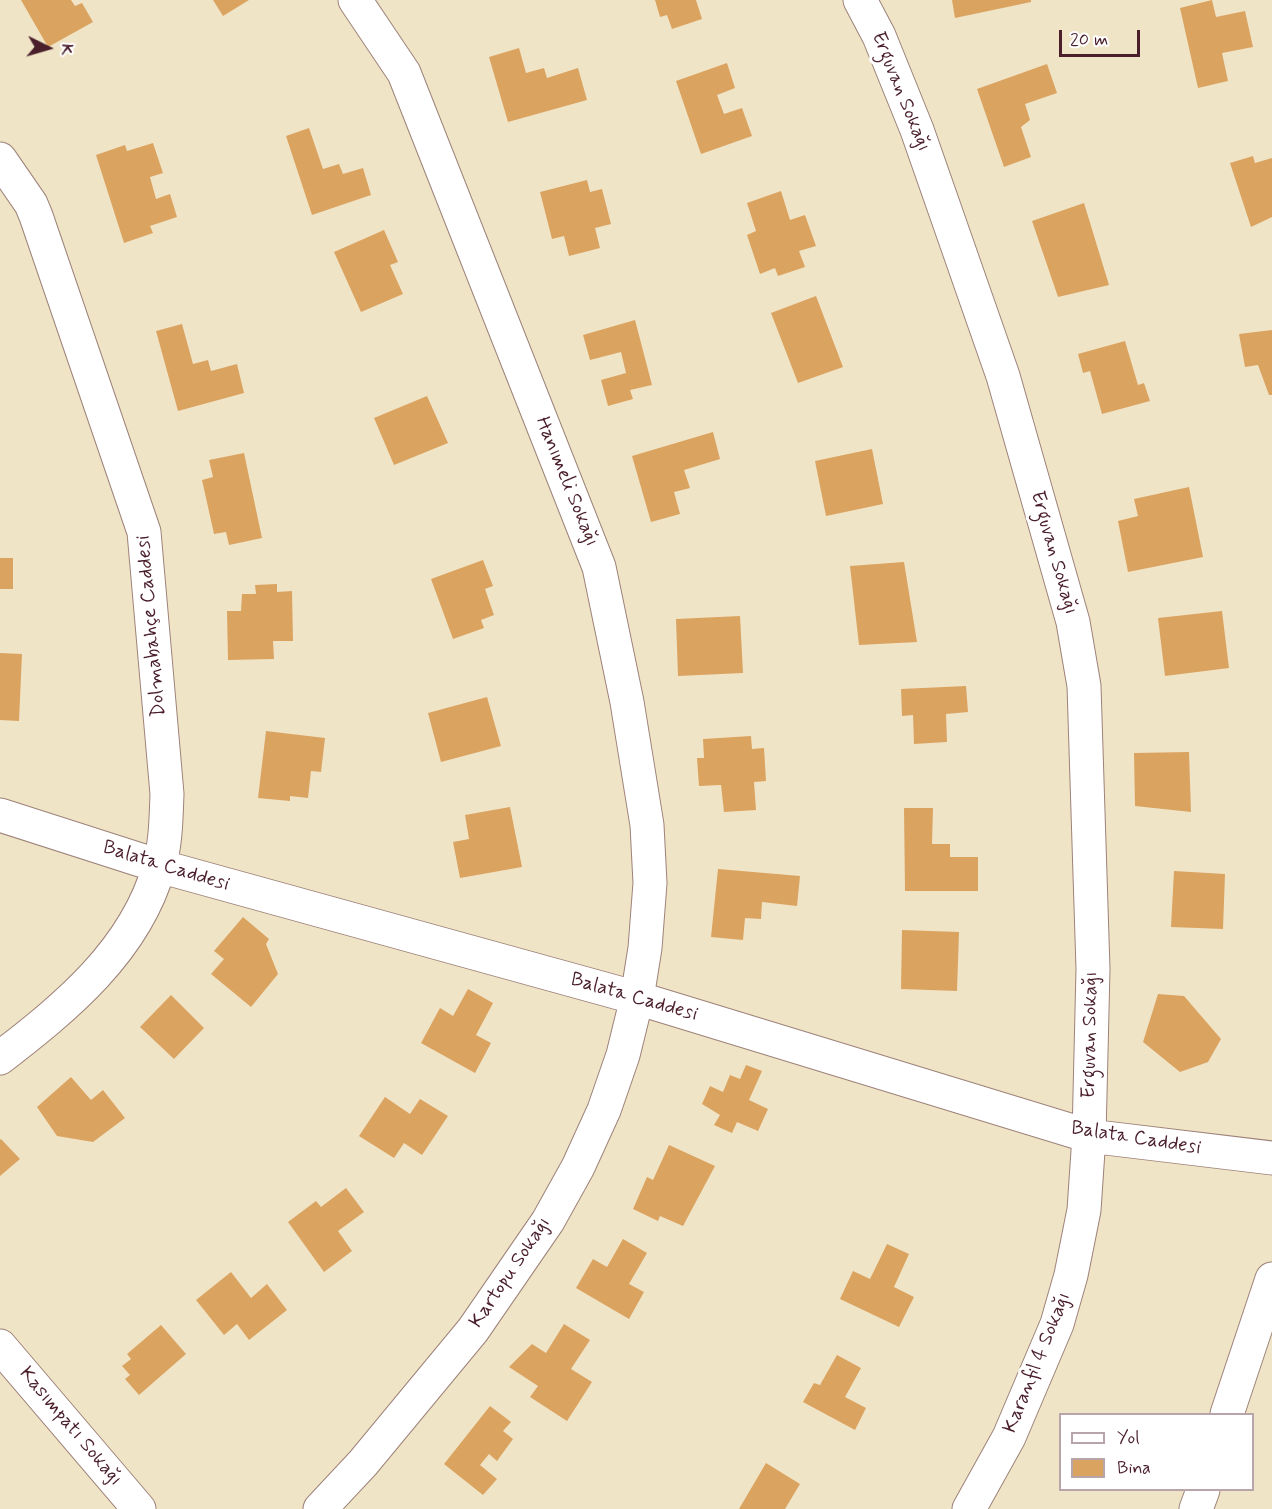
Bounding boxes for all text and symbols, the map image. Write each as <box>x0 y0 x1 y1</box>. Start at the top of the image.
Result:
north arrow <box>18 18 78 78</box>
scale bar <box>1062 18 1143 56</box>
text: 20 m <box>1070 28 1108 52</box>
street label: Erguvan Sokağı <box>865 29 935 155</box>
text: K <box>55 43 77 56</box>
street label: Hanımeli Sokağı <box>529 414 603 550</box>
street label: Erguvan Sokağı <box>1024 489 1082 617</box>
street label: Dolmabahçe Caddesi <box>132 534 172 718</box>
street label: Balata Caddesi <box>100 836 232 898</box>
street label: Balata Caddesi <box>568 968 700 1028</box>
street label: Erguvan Sokağı <box>1078 971 1104 1099</box>
street label: Balata Caddesi <box>1069 1117 1203 1161</box>
street label: Kartopu Sokağı <box>465 1213 557 1333</box>
street label: Karanfil 4 Sokağı <box>999 1289 1077 1437</box>
street label: Kasımpatı Sokağı <box>13 1363 127 1491</box>
legend <box>1059 1413 1254 1491</box>
text: Yol <box>1117 1426 1140 1450</box>
text: Bina <box>1117 1456 1151 1480</box>

